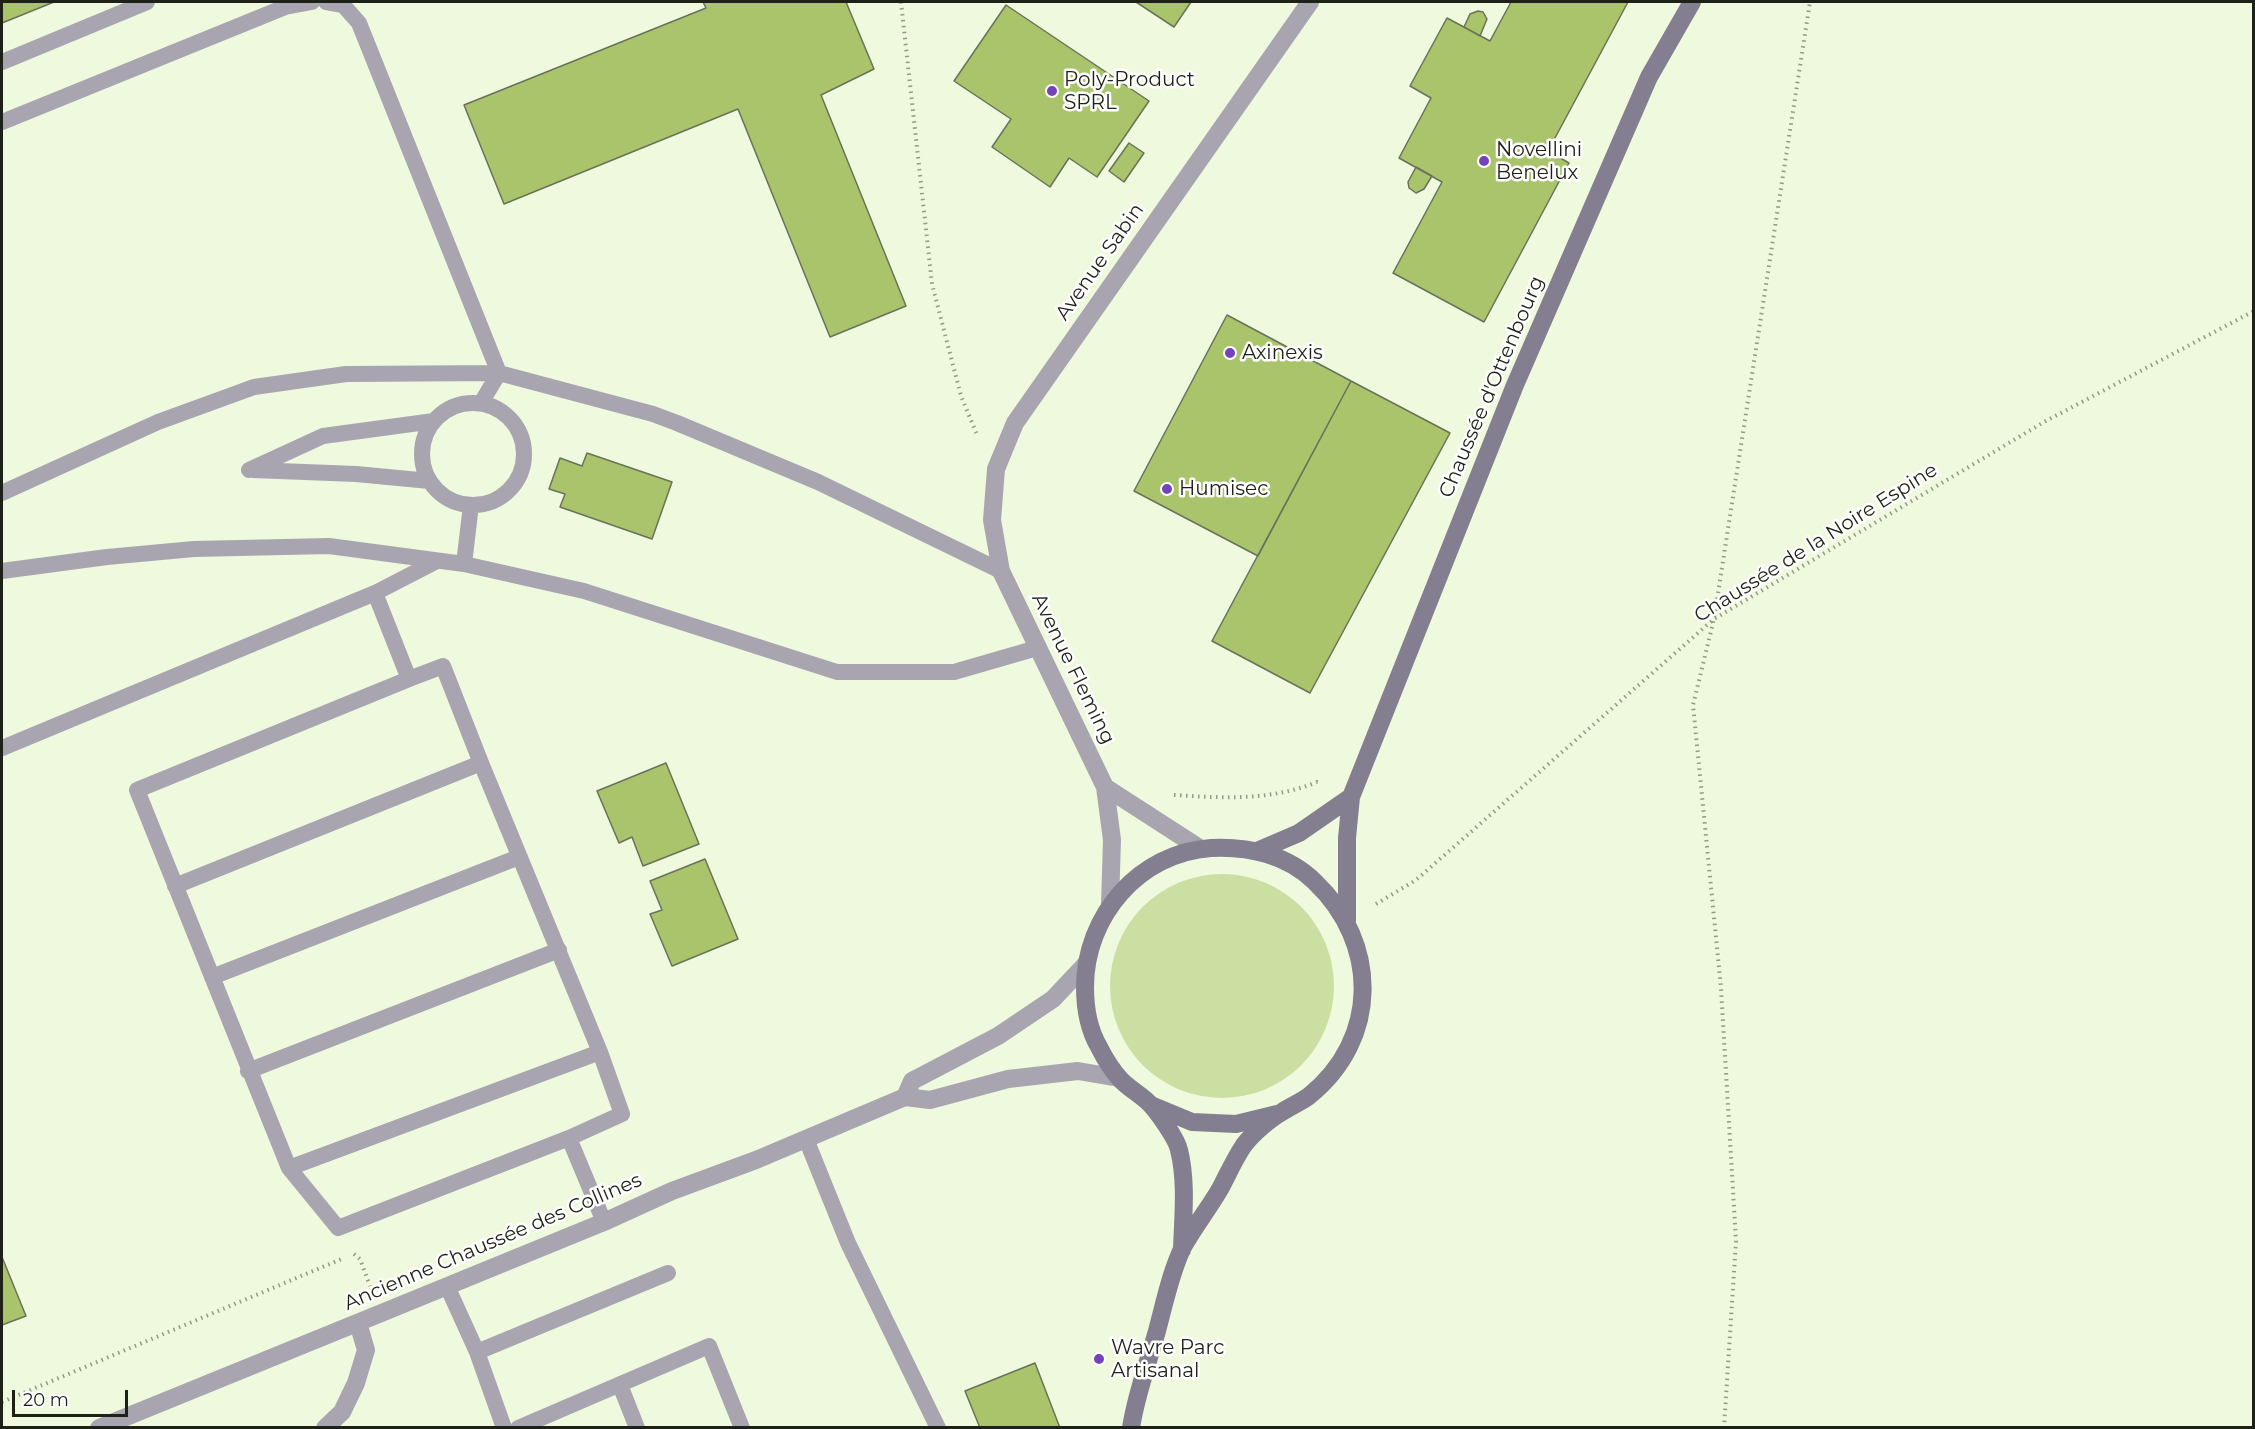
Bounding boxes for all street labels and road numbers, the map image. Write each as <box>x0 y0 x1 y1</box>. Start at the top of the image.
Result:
street label: Avenue Sabin <box>1051 199 1149 325</box>
street label: Chaussée d'Ottenbourg <box>1434 273 1550 501</box>
street label: Chaussée de la Noire Espine <box>1690 458 1942 628</box>
street label: Avenue Fleming <box>1026 590 1120 748</box>
street label: Ancienne Chaussée des Collines <box>341 1168 645 1316</box>

